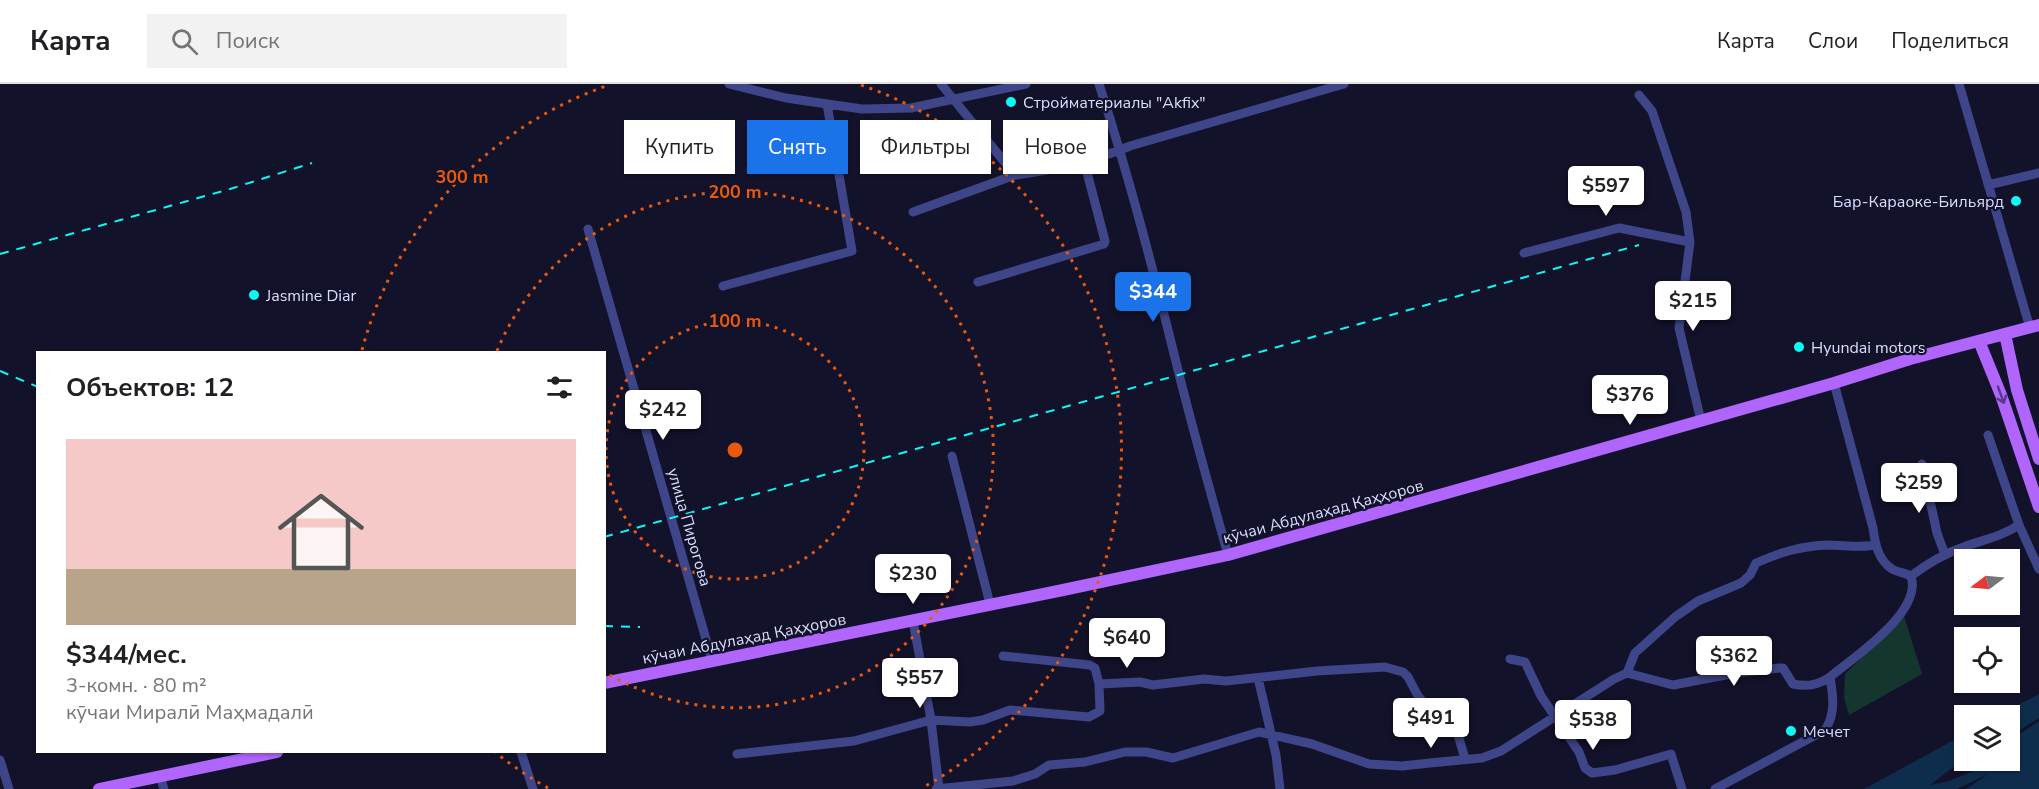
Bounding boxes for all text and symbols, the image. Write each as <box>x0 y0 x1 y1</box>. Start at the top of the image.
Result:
search box <box>147 14 567 68</box>
text: Карта <box>30 22 111 60</box>
icon: search <box>168 25 201 58</box>
text: Поиск <box>216 26 280 56</box>
text: Карта <box>1717 27 1775 55</box>
text: Слои <box>1808 27 1858 55</box>
text: Поделиться <box>1891 27 2009 55</box>
place label: Стройматериалы "Akfix" <box>1023 92 1206 114</box>
marker: Стройматериалы "Akfix" <box>1004 95 1018 109</box>
chip: Купить <box>624 120 735 174</box>
chip: Снять <box>747 120 848 174</box>
chip: Фильтры <box>860 120 991 174</box>
chip: Новое <box>1003 120 1108 174</box>
text: 300 m <box>435 165 489 189</box>
pin: $597 <box>1570 166 1642 217</box>
text: $597 <box>1582 172 1630 199</box>
text: 200 m <box>708 180 762 204</box>
place label: Бар-Караоке-Бильярд <box>1833 191 2005 213</box>
marker: Бар-Караоке-Бильярд <box>2009 194 2023 208</box>
pin: $344 <box>1117 272 1189 323</box>
text: $344 <box>1129 278 1177 305</box>
pin: $215 <box>1657 281 1729 332</box>
place label: Jasmine Diar <box>265 285 357 307</box>
text: $215 <box>1669 287 1717 314</box>
marker: Jasmine Diar <box>247 288 261 302</box>
text: 100 m <box>708 309 762 333</box>
place label: Hyundai motors <box>1811 337 1925 359</box>
marker: Hyundai motors <box>1792 340 1806 354</box>
text: Объектов: 12 <box>66 370 234 405</box>
icon: filters <box>543 371 576 404</box>
pin: $376 <box>1594 375 1666 426</box>
text: $376 <box>1606 381 1654 408</box>
one-way arrow <box>1997 385 2008 404</box>
pin: $242 <box>627 390 699 441</box>
text: $242 <box>639 396 687 423</box>
centre of rings <box>725 440 745 460</box>
pin: $259 <box>1883 463 1955 514</box>
street label: улица Пирогова <box>662 466 716 589</box>
text: $259 <box>1895 469 1943 496</box>
street label: кӯчаи Абдулаҳад Қаҳҳоров <box>1220 474 1426 549</box>
icon: home <box>267 478 375 586</box>
north arrow <box>1954 549 2020 615</box>
map controls <box>1954 549 2020 771</box>
pin: $230 <box>877 554 949 605</box>
text: $230 <box>889 560 937 587</box>
street label: кӯчаи Абдулаҳад Қаҳҳоров <box>640 608 848 670</box>
pin: $640 <box>1091 618 1163 669</box>
text: $640 <box>1103 624 1151 651</box>
button: locate <box>1954 627 2020 693</box>
pin: $362 <box>1698 636 1770 687</box>
text: $344/мес. <box>66 637 187 672</box>
text: $362 <box>1710 642 1758 669</box>
pin: $557 <box>884 658 956 709</box>
text: $557 <box>896 664 944 691</box>
text: 3-комн. · 80 m² <box>66 672 207 699</box>
pin: $491 <box>1395 698 1467 749</box>
text: кӯчаи Миралӣ Маҳмадалӣ <box>66 699 314 726</box>
pin: $538 <box>1557 700 1629 751</box>
text: $491 <box>1407 704 1455 731</box>
button: layers <box>1954 705 2020 771</box>
text: $538 <box>1569 706 1617 733</box>
place label: Мечет <box>1803 721 1851 743</box>
marker: Мечет <box>1784 724 1798 738</box>

